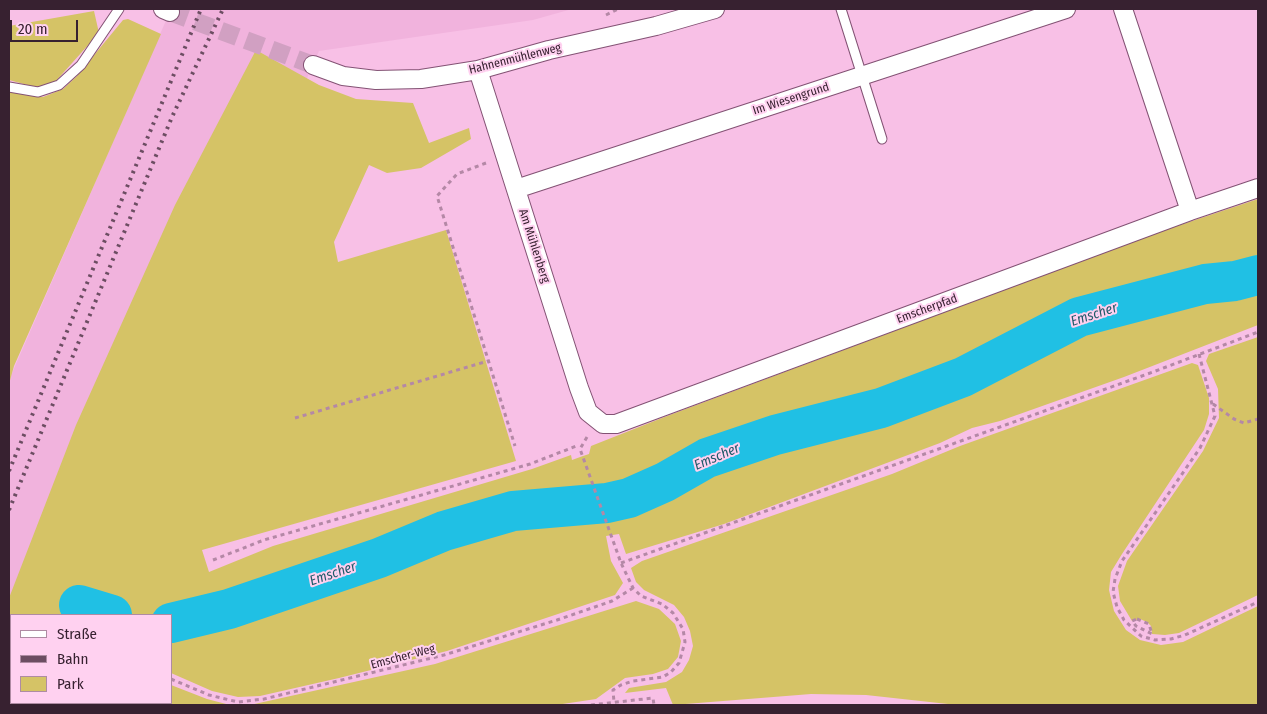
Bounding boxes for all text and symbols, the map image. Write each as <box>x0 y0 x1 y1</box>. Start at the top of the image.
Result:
scale bar <box>12 10 80 42</box>
text: 20 m <box>18 20 48 38</box>
street label: Hahnenmühlenweg <box>467 41 563 77</box>
street label: Im Wiesengrund <box>751 80 831 118</box>
street label: Am Mühlenberg <box>515 207 553 285</box>
street label: Emscherpfad <box>895 291 959 327</box>
water label: Emscher <box>1069 300 1119 330</box>
water label: Emscher <box>692 440 742 474</box>
water label: Emscher <box>308 558 358 590</box>
legend <box>10 614 172 704</box>
text: Straße <box>57 625 97 643</box>
street label: Emscher-Weg <box>369 642 437 672</box>
text: Bahn <box>57 650 88 668</box>
text: Park <box>57 675 84 693</box>

